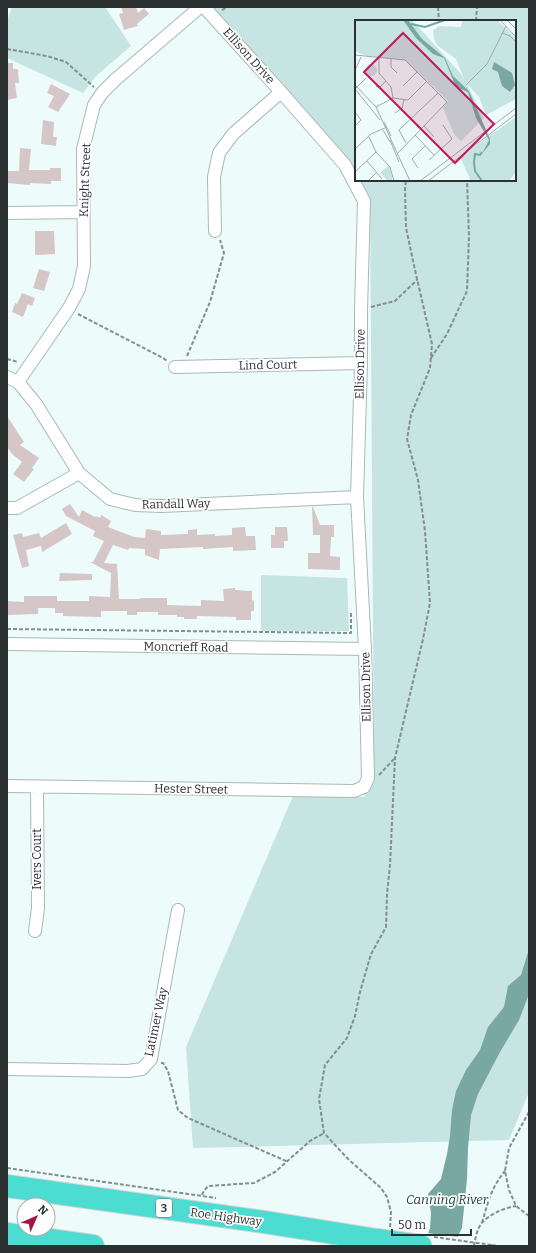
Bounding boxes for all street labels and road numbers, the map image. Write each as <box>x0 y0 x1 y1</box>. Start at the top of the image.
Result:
street label: Ellison Drive <box>220 25 278 87</box>
street label: Knight Street <box>77 142 93 217</box>
street label: Ellison Drive <box>352 329 368 399</box>
street label: Lind Court <box>239 357 298 373</box>
street label: Randall Way <box>142 496 211 512</box>
street label: Moncrieff Road <box>143 639 229 655</box>
street label: Ellison Drive <box>358 652 374 722</box>
street label: Hester Street <box>154 781 229 797</box>
street label: Ivers Court <box>30 828 44 890</box>
street label: Latimer Way <box>142 985 170 1058</box>
road number: 3 <box>156 1199 172 1217</box>
street label: Roe Highway <box>189 1205 263 1229</box>

